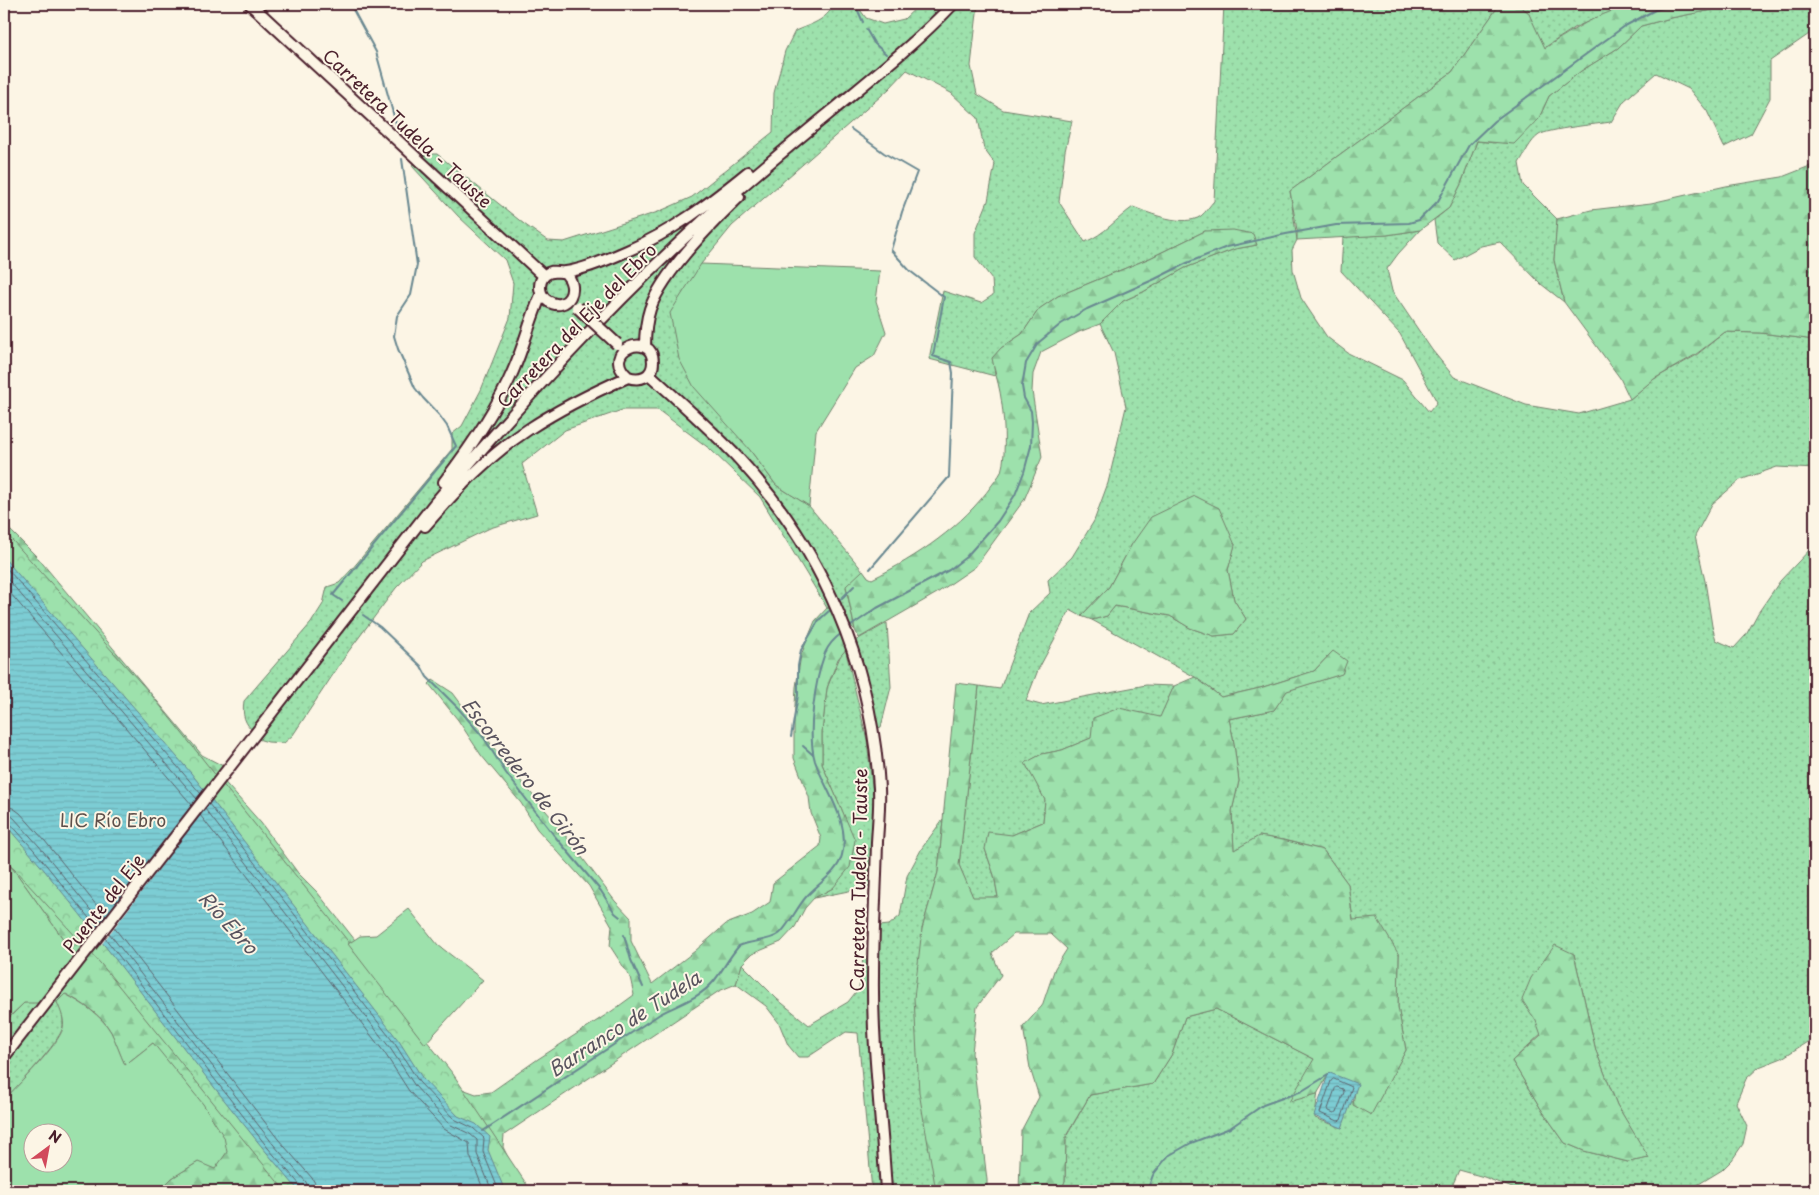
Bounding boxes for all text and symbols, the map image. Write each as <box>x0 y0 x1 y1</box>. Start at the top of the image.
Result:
street label: Carretera Tudela - Tauste <box>317 42 499 214</box>
street label: Carretera del Eje del Ebro <box>490 236 662 414</box>
water label: Escorredero de Girón <box>456 692 597 861</box>
street label: Carretera Tudela - Tauste <box>843 768 873 992</box>
park label: LIC Río Ebro <box>60 806 166 833</box>
street label: Puente del Eje <box>56 848 150 958</box>
water label: Río Ebro <box>193 884 266 961</box>
water label: Barranco de Tudela <box>542 962 707 1083</box>
north arrow <box>22 1122 72 1172</box>
text: N <box>45 1125 65 1148</box>

